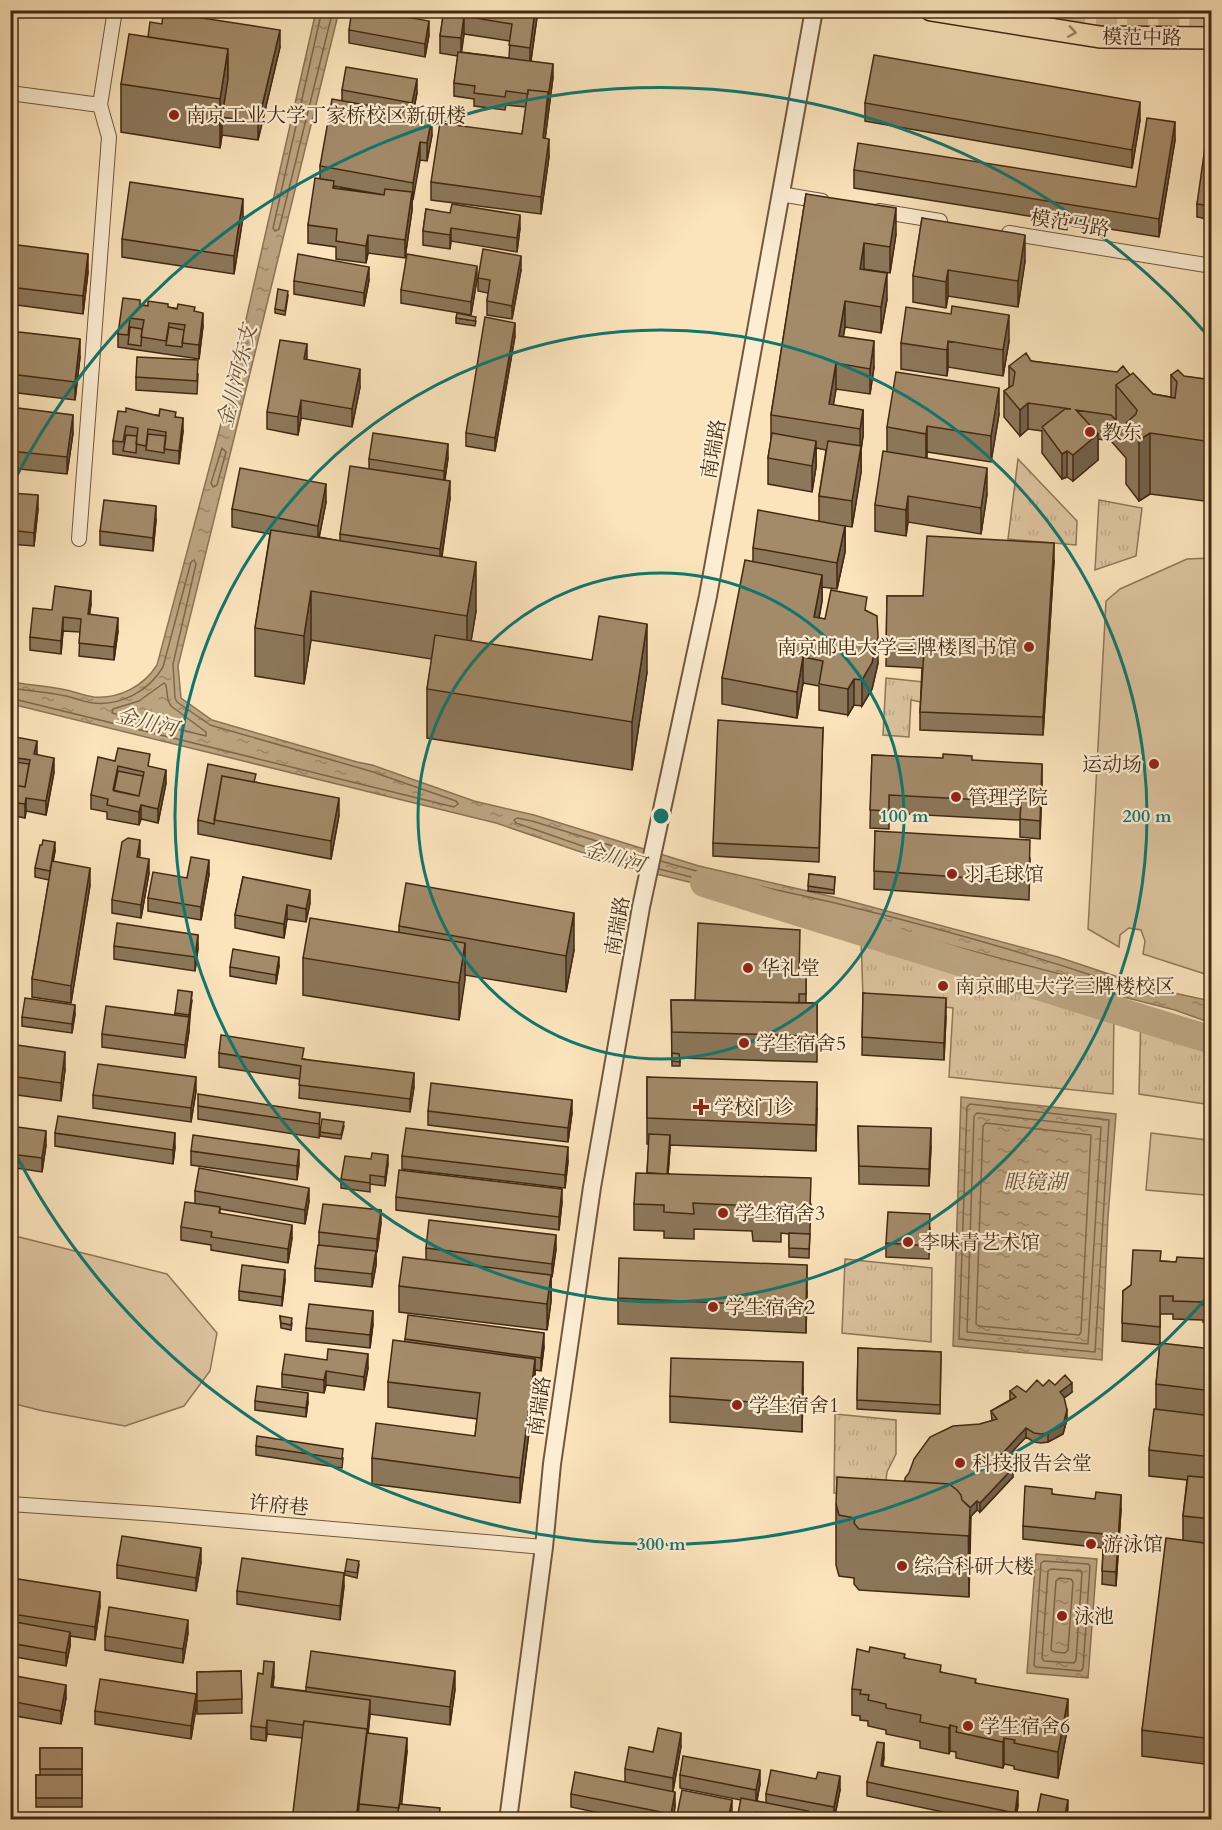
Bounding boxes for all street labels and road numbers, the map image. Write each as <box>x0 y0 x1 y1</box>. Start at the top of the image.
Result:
street label: 模范中路 <box>1102 23 1182 52</box>
street label: 模范马路 <box>1028 204 1112 243</box>
street label: 南瑞路 <box>695 417 732 481</box>
street label: 南瑞路 <box>599 894 636 958</box>
street label: 南瑞路 <box>522 1374 557 1438</box>
street label: 许府巷 <box>248 1489 310 1522</box>

